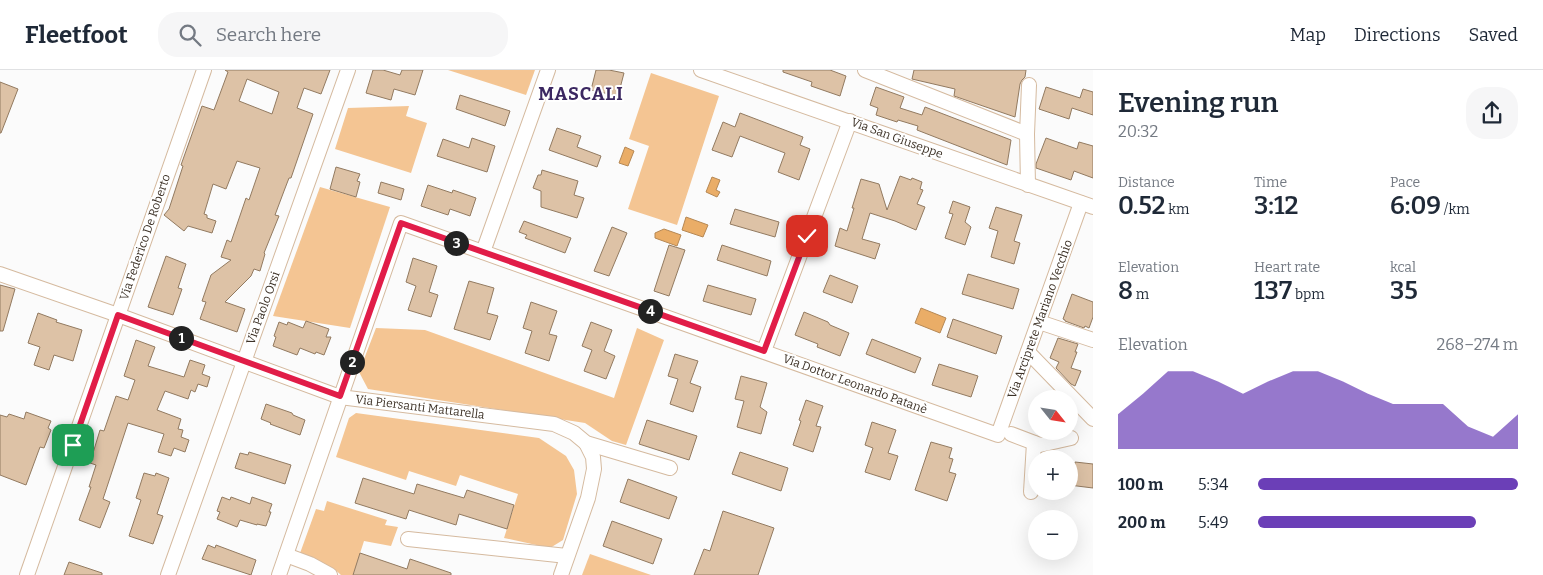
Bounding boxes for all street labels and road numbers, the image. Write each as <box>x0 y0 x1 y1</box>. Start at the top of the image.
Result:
street label: Via San Giuseppe <box>849 115 945 161</box>
street label: Via Federico De Roberto <box>117 172 173 302</box>
street label: Via Arciprete Mariano Vecchio <box>1005 238 1075 400</box>
street label: Via Paolo Orsi <box>243 269 283 346</box>
street label: Via Dottor Leonardo Patanè <box>781 351 929 417</box>
street label: Via Piersanti Mattarella <box>355 392 486 422</box>

